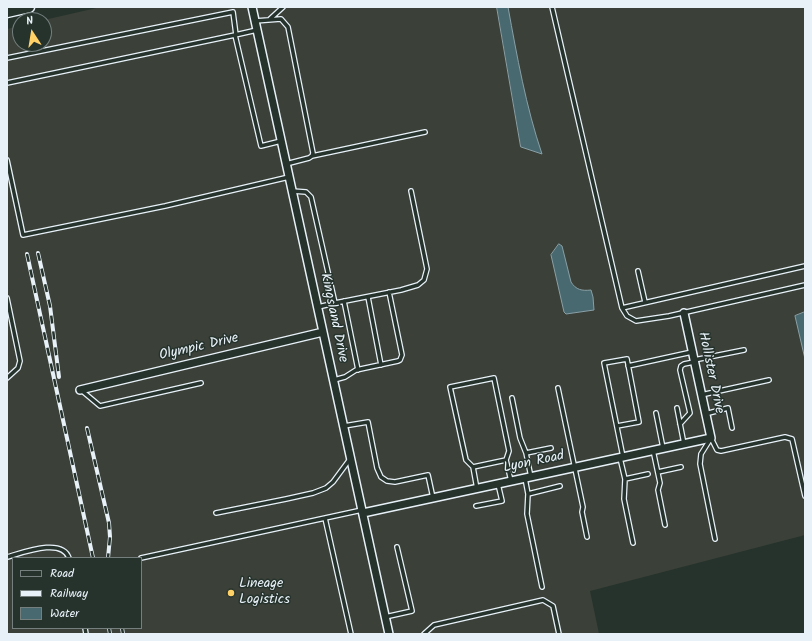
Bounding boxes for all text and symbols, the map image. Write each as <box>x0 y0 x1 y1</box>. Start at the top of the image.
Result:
north arrow <box>12 12 52 52</box>
text: N <box>24 12 35 31</box>
street label: Kingsland Drive <box>315 272 351 364</box>
street label: Olympic Drive <box>158 331 240 365</box>
street label: Hollister Drive <box>693 331 727 415</box>
street label: Lyon Road <box>502 448 566 478</box>
legend <box>12 557 142 629</box>
text: Road <box>50 564 74 583</box>
place label: Lineage Logistics <box>239 577 290 610</box>
text: Railway <box>50 584 88 603</box>
marker: Lineage Logistics <box>226 588 236 598</box>
text: Water <box>50 604 79 623</box>

